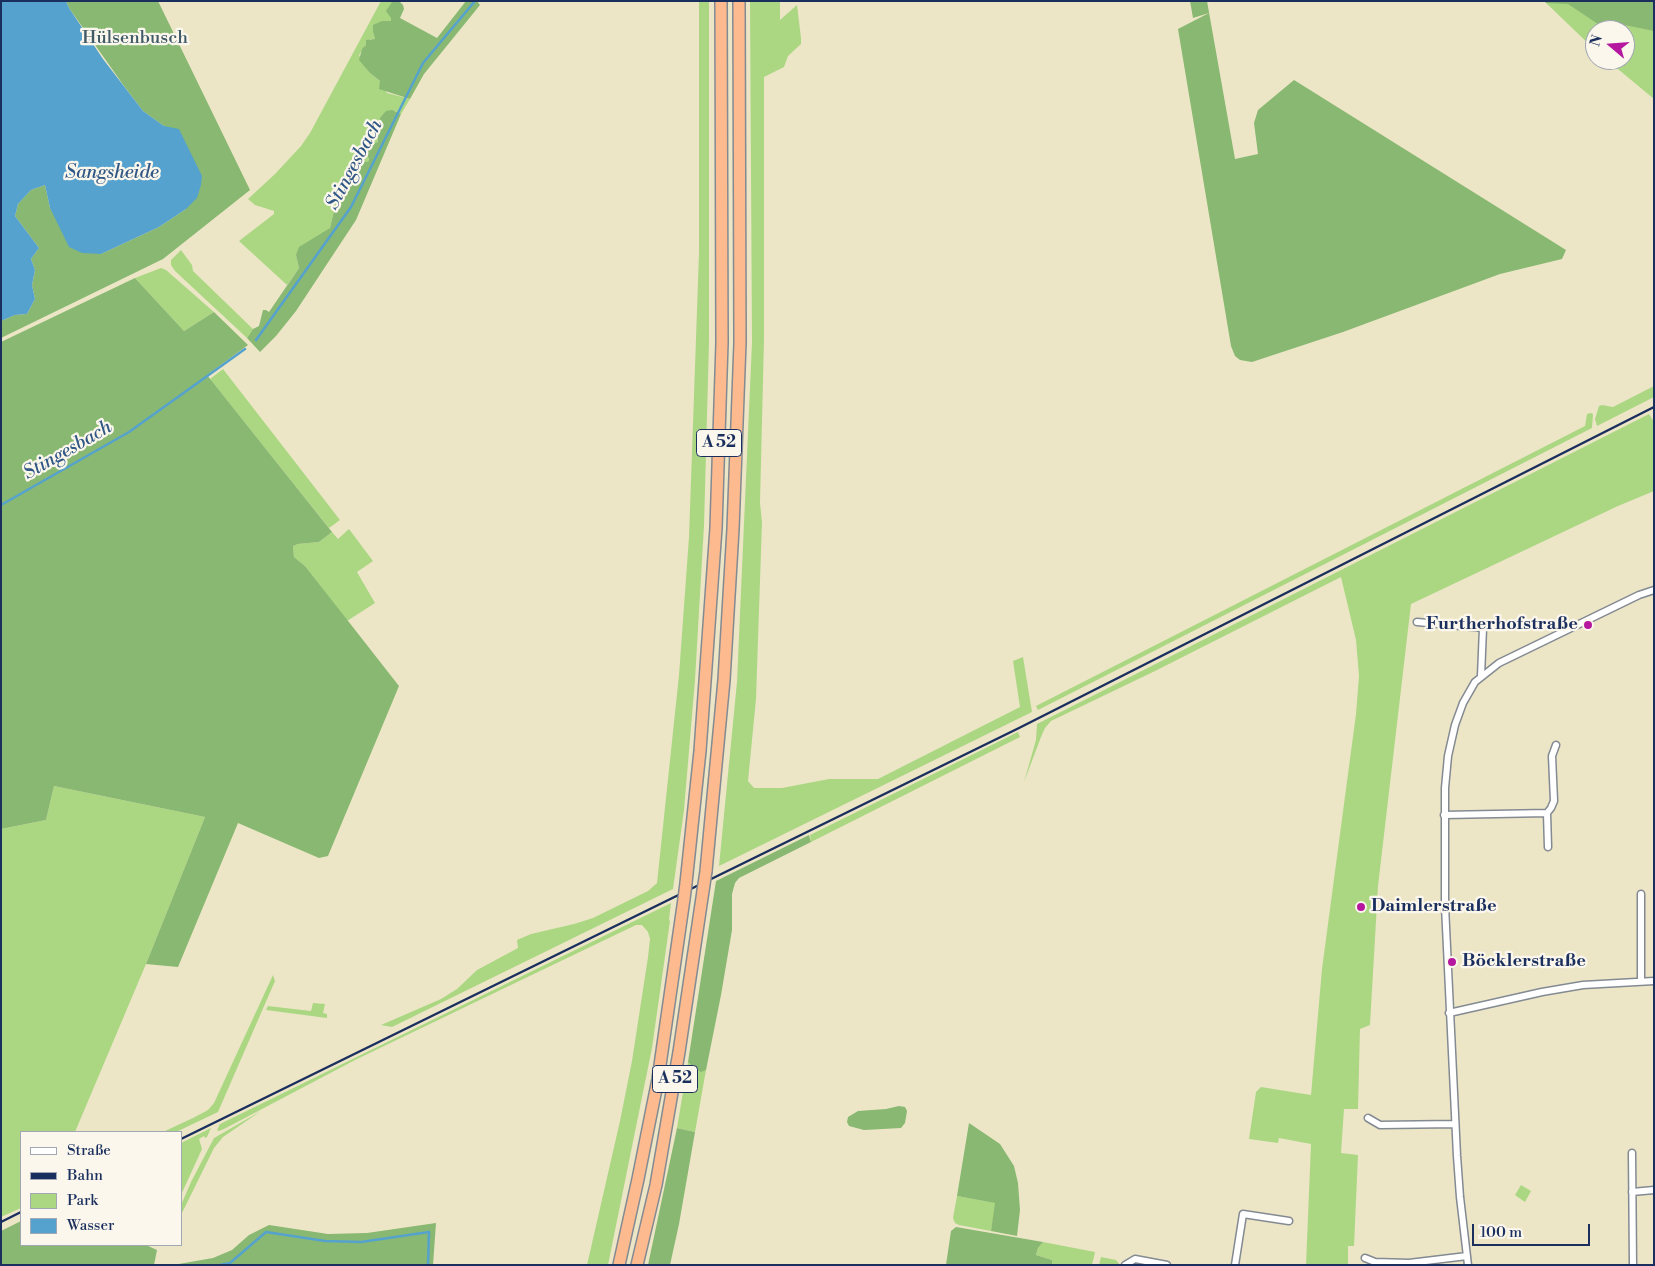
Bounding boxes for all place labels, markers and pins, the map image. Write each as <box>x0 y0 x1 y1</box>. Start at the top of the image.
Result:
place label: Furtherhofstraße <box>1426 614 1578 636</box>
marker: Furtherhofstraße <box>1582 619 1594 631</box>
place label: Daimlerstraße <box>1371 896 1497 918</box>
marker: Daimlerstraße <box>1355 901 1367 913</box>
place label: Böcklerstraße <box>1462 951 1586 973</box>
marker: Böcklerstraße <box>1446 956 1458 968</box>

